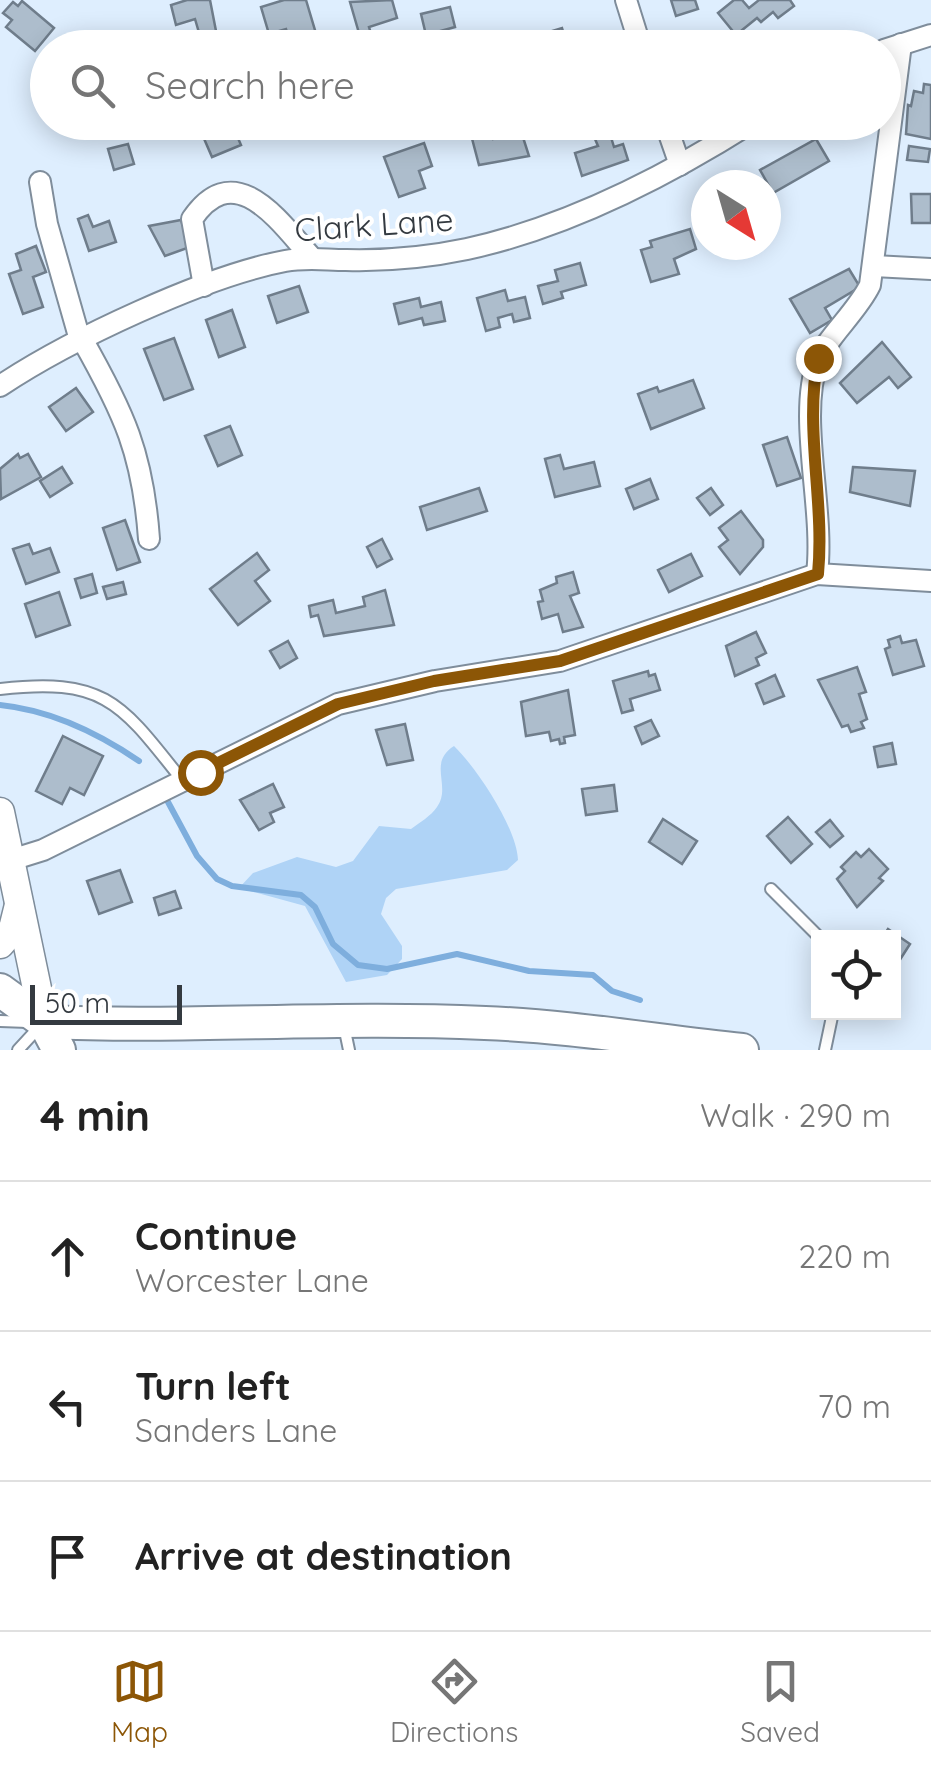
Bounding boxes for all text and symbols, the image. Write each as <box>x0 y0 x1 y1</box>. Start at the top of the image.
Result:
search box <box>30 30 901 140</box>
icon: search <box>65 58 120 113</box>
text: Search here <box>145 61 355 109</box>
north arrow <box>691 170 781 260</box>
street label: Clark Lane <box>293 199 455 249</box>
route end <box>796 336 842 382</box>
route start <box>178 750 224 796</box>
map controls <box>811 930 901 1020</box>
button: locate <box>811 930 901 1020</box>
scale bar <box>30 980 182 1024</box>
text: 50 m <box>45 985 110 1020</box>
text: 4 min <box>40 1089 150 1142</box>
text: Walk · 290 m <box>700 1095 891 1135</box>
text: Continue <box>135 1212 297 1260</box>
icon: ahead <box>40 1229 95 1284</box>
text: 220 m <box>799 1236 891 1276</box>
text: Worcester Lane <box>135 1260 369 1300</box>
text: Turn left <box>135 1362 291 1410</box>
icon: left <box>40 1379 95 1434</box>
text: 70 m <box>818 1386 891 1426</box>
text: Sanders Lane <box>135 1410 337 1450</box>
icon: arrive <box>40 1529 95 1584</box>
text: Arrive at destination <box>135 1532 512 1580</box>
tab: Map <box>111 1654 168 1749</box>
tab: Directions <box>390 1654 518 1749</box>
tab: Saved <box>740 1654 820 1749</box>

